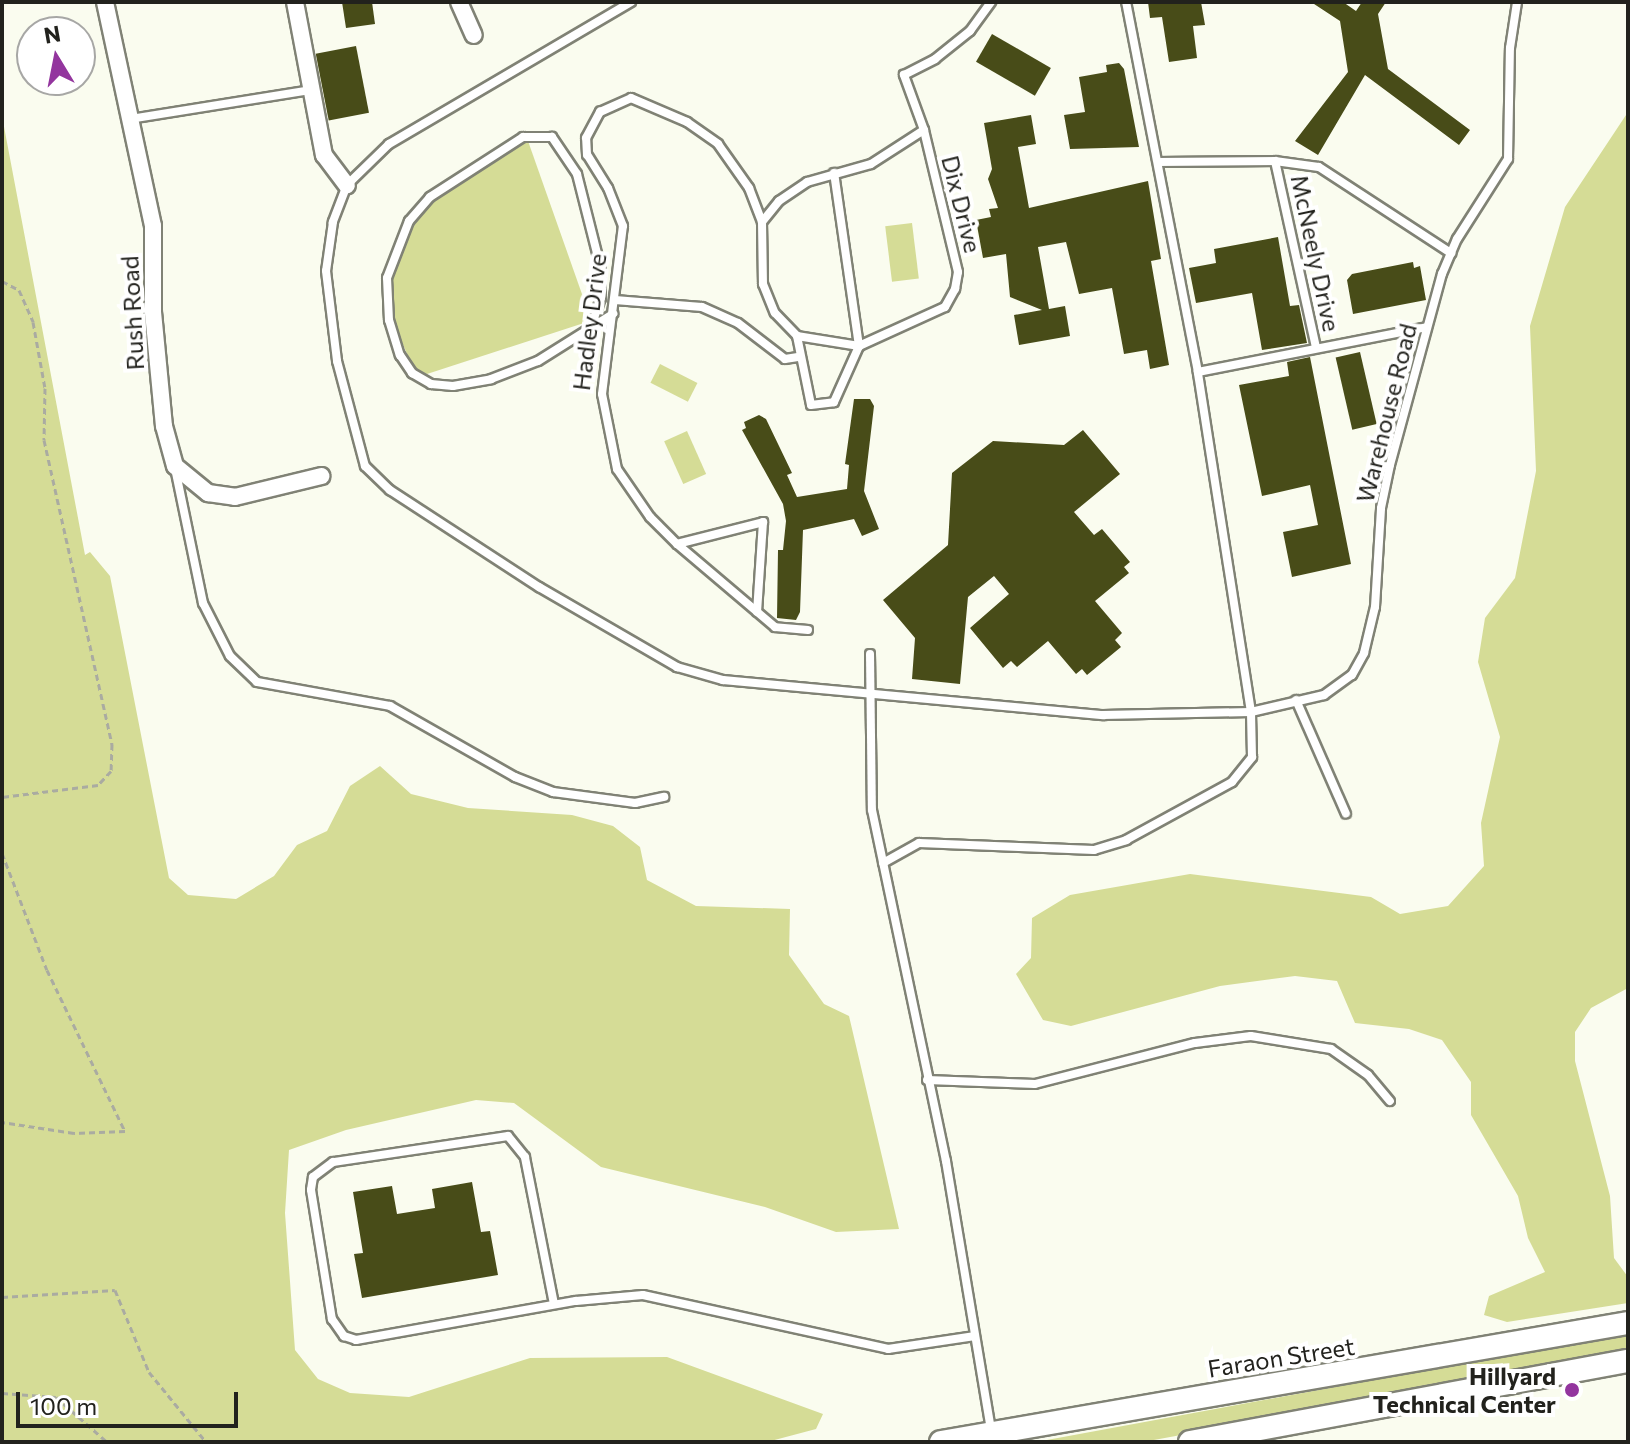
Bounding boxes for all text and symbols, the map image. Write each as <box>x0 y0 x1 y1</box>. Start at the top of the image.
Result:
north arrow <box>16 16 96 96</box>
text: N <box>42 19 63 49</box>
street label: Dix Drive <box>936 152 988 256</box>
street label: McNeely Drive <box>1285 172 1347 334</box>
street label: Hadley Drive <box>566 252 612 392</box>
street label: Rush Road <box>115 255 149 371</box>
street label: Warehouse Road <box>1350 321 1422 505</box>
street label: Faraon Street <box>1206 1331 1356 1383</box>
place label: Hillyard Technical Center <box>1373 1362 1556 1418</box>
scale bar <box>20 1376 242 1426</box>
marker: Hillyard Technical Center <box>1563 1381 1581 1399</box>
text: 100 m <box>30 1391 97 1420</box>

